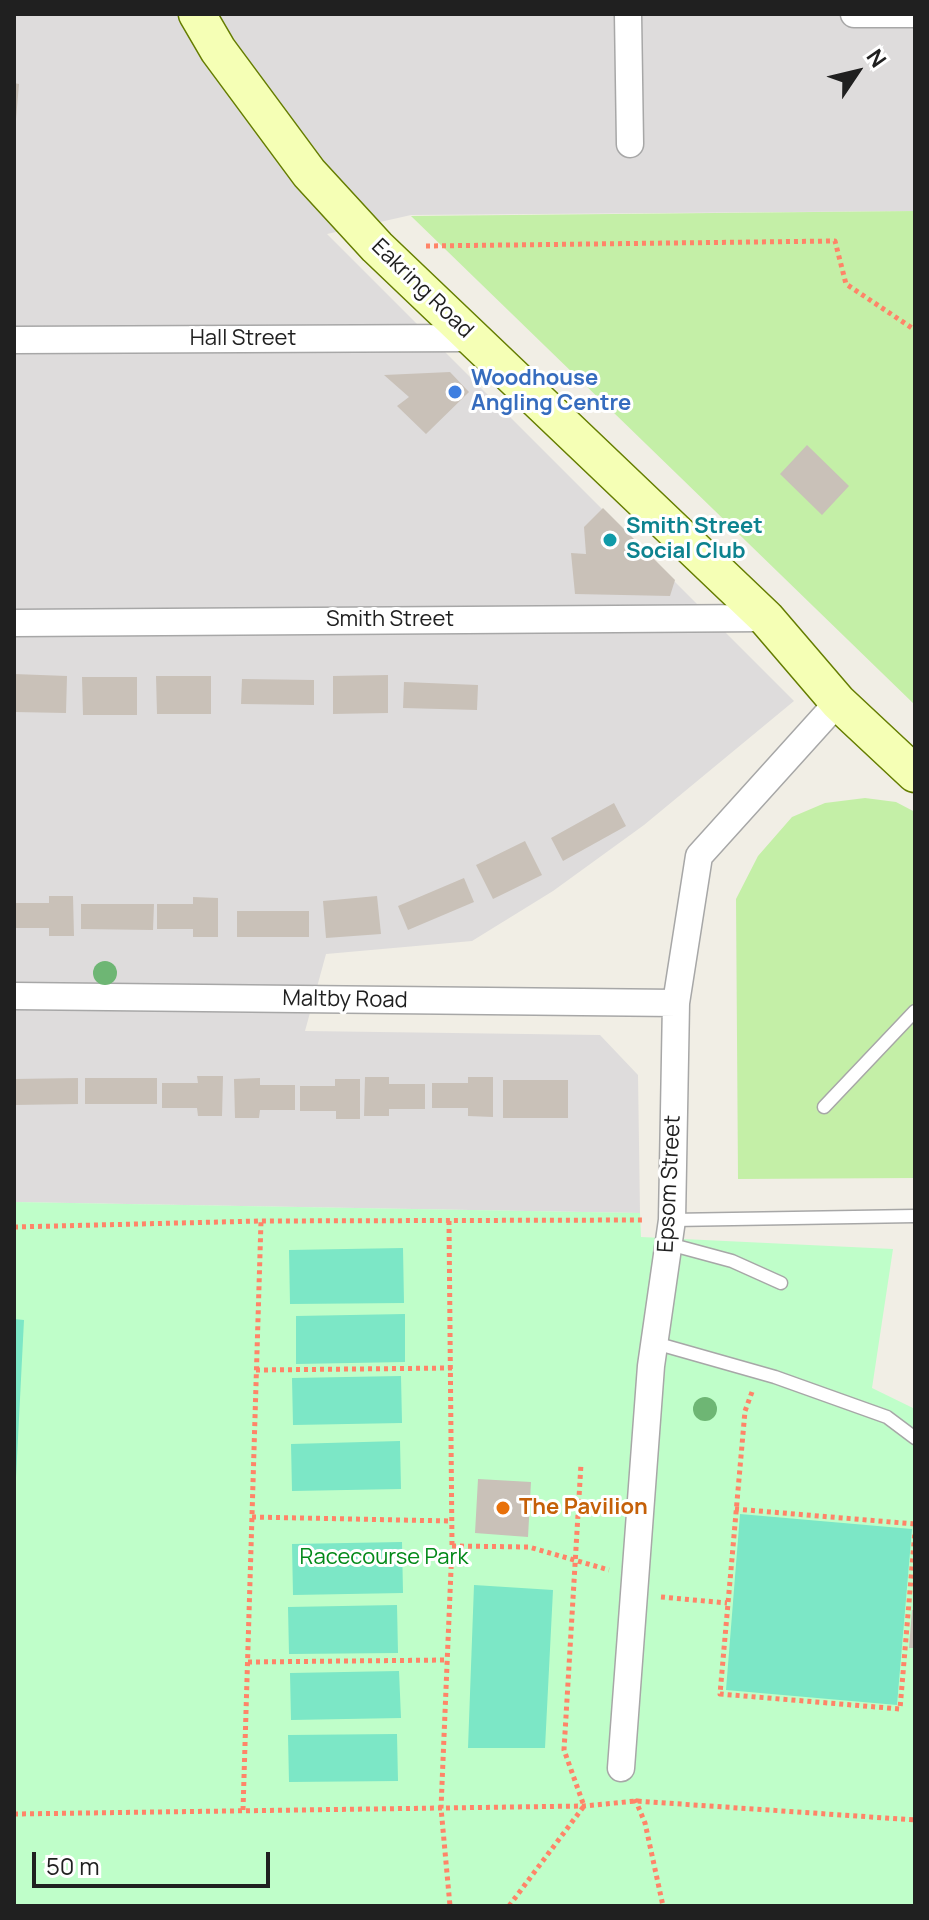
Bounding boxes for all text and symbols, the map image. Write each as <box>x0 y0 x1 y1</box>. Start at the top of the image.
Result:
north arrow <box>817 32 897 112</box>
text: N <box>860 43 893 73</box>
street label: Eakring Road <box>366 234 478 344</box>
street label: Hall Street <box>190 326 296 352</box>
place label: Woodhouse Angling Centre <box>471 366 631 418</box>
marker: Woodhouse Angling Centre <box>446 383 464 401</box>
place label: Smith Street Social Club <box>626 514 763 566</box>
marker: Smith Street Social Club <box>601 531 619 549</box>
street label: Smith Street <box>326 607 454 633</box>
street label: Maltby Road <box>282 986 408 1014</box>
street label: Epsom Street <box>653 1115 687 1253</box>
place label: The Pavilion <box>519 1495 648 1521</box>
marker: The Pavilion <box>494 1499 512 1517</box>
park label: Racecourse Park <box>300 1545 468 1571</box>
scale bar <box>36 1836 274 1886</box>
text: 50 m <box>46 1849 100 1882</box>

